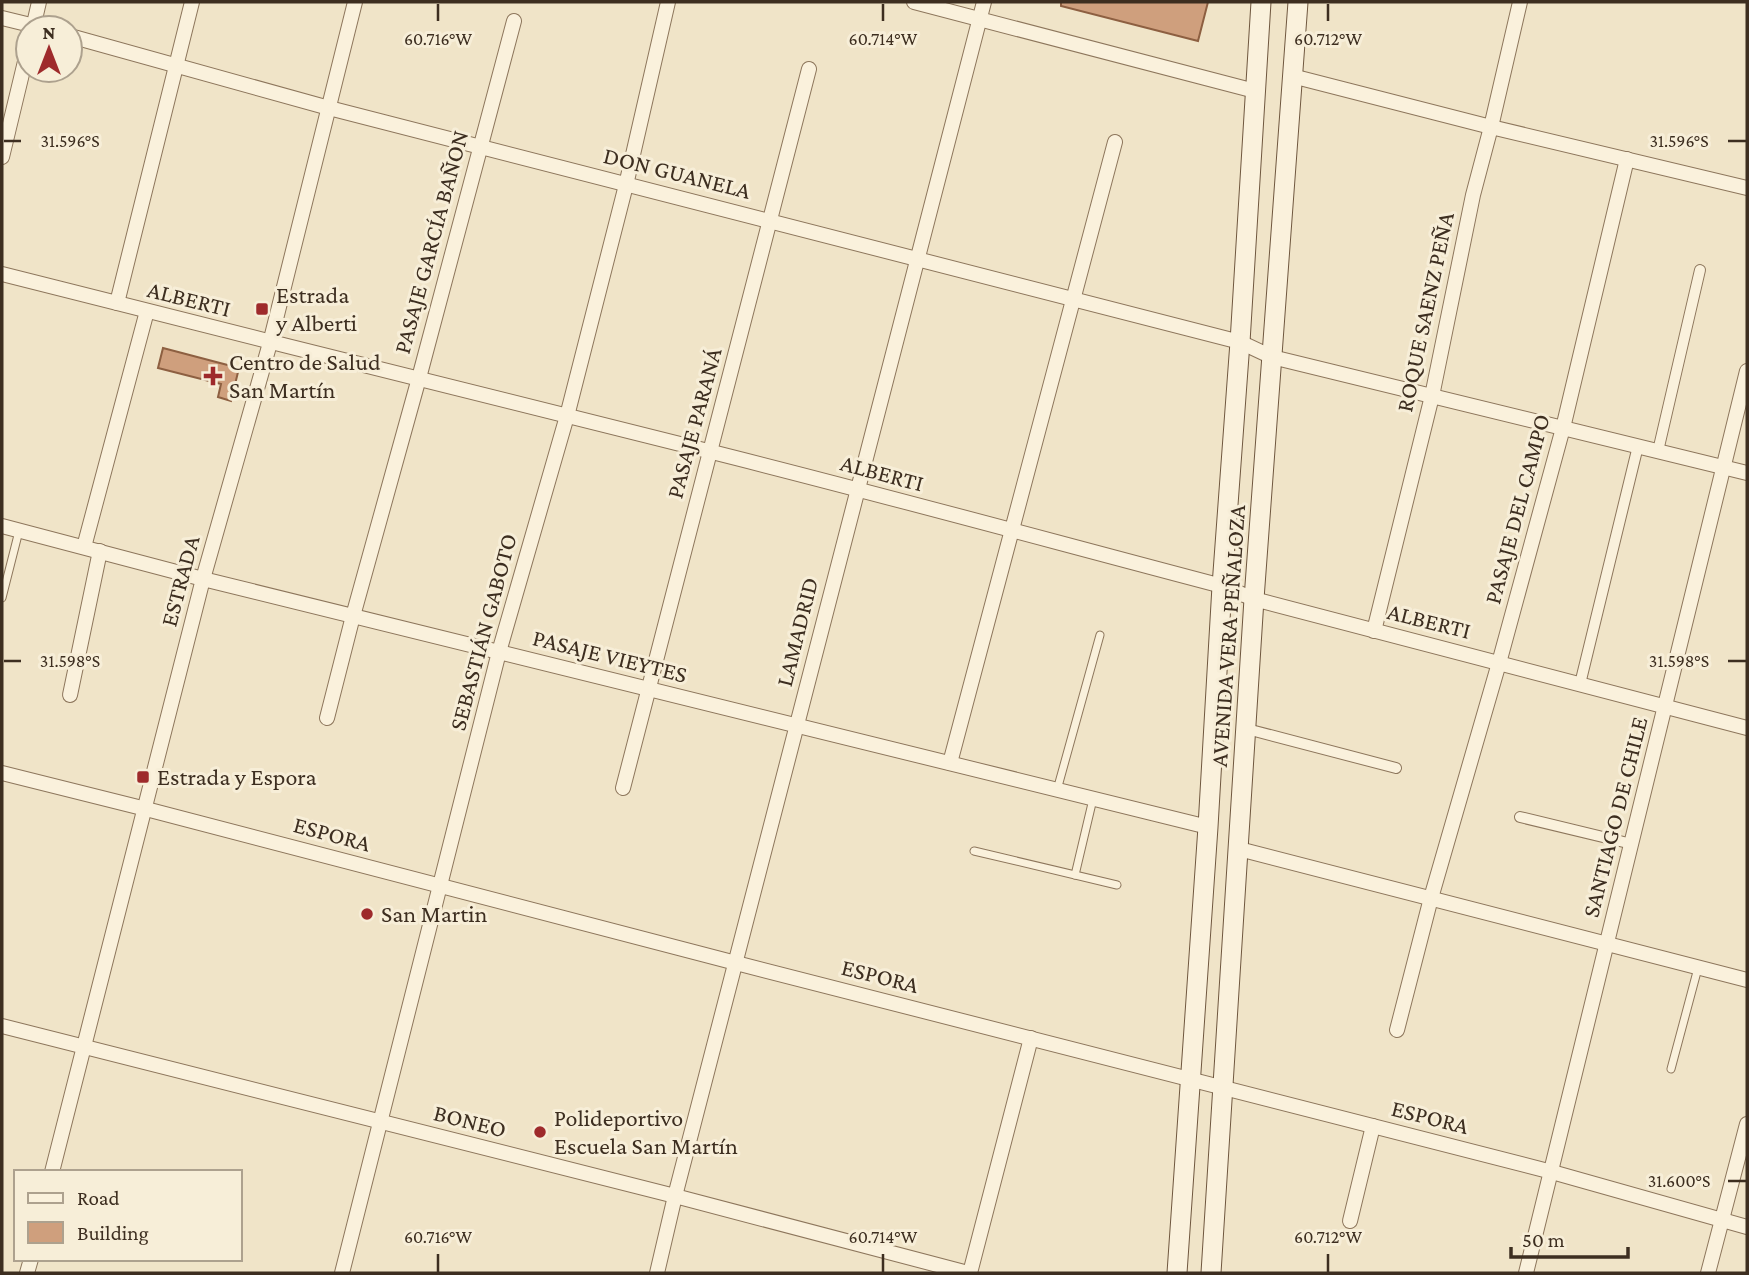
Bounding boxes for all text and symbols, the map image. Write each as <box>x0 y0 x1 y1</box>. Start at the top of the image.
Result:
north arrow <box>14 14 84 84</box>
text: N <box>43 22 56 43</box>
text: 60.716°W <box>404 29 473 49</box>
text: 60.714°W <box>849 29 918 49</box>
text: 60.712°W <box>1294 29 1362 49</box>
street label: PASAJE GARCÍA BAÑON <box>388 127 473 357</box>
text: 31.596°S <box>40 131 100 151</box>
text: 31.596°S <box>1649 131 1709 151</box>
street label: DON GUANELA <box>601 141 754 204</box>
street label: ROQUE SAENZ PEÑA <box>1390 209 1459 414</box>
street label: ALBERTI <box>145 275 234 322</box>
place label: Estrada y Alberti <box>275 281 357 336</box>
marker: Estrada y Alberti <box>254 301 270 317</box>
street label: PASAJE PARANÁ <box>660 344 727 501</box>
place label: Centro de Salud San Martín <box>229 348 381 403</box>
marker: Centro de Salud San Martín <box>203 366 223 386</box>
street label: PASAJE DEL CAMPO <box>1478 411 1555 607</box>
street label: ALBERTI <box>838 448 927 497</box>
street label: AVENIDA VERA PEÑALOZA <box>1205 504 1250 768</box>
street label: SEBASTIÁN GABOTO <box>443 530 522 733</box>
street label: ESTRADA <box>154 532 205 629</box>
street label: LAMADRID <box>770 574 823 689</box>
street label: ALBERTI <box>1385 597 1474 644</box>
street label: PASAJE VIEYTES <box>530 623 690 688</box>
text: 31.598°S <box>40 651 100 671</box>
text: 31.598°S <box>1649 651 1709 671</box>
street label: SANTIAGO DE CHILE <box>1577 714 1653 920</box>
place label: Estrada y Espora <box>157 763 317 790</box>
marker: Estrada y Espora <box>135 769 151 785</box>
street label: ESPORA <box>291 810 374 857</box>
place label: San Martin <box>381 900 488 927</box>
marker: San Martin <box>359 906 375 922</box>
street label: ESPORA <box>839 953 922 998</box>
street label: ESPORA <box>1389 1094 1472 1139</box>
street label: BONEO <box>431 1098 509 1143</box>
place label: Polideportivo Escuela San Martín <box>554 1104 738 1159</box>
marker: Polideportivo Escuela San Martín <box>532 1124 548 1140</box>
legend <box>14 1170 242 1261</box>
text: 31.600°S <box>1648 1171 1710 1191</box>
text: Road <box>77 1186 120 1210</box>
scale bar <box>1511 1216 1628 1260</box>
text: Building <box>77 1221 149 1245</box>
text: 60.716°W <box>404 1227 473 1247</box>
text: 60.714°W <box>849 1227 918 1247</box>
text: 60.712°W <box>1294 1227 1362 1247</box>
text: 50 m <box>1522 1228 1565 1252</box>

